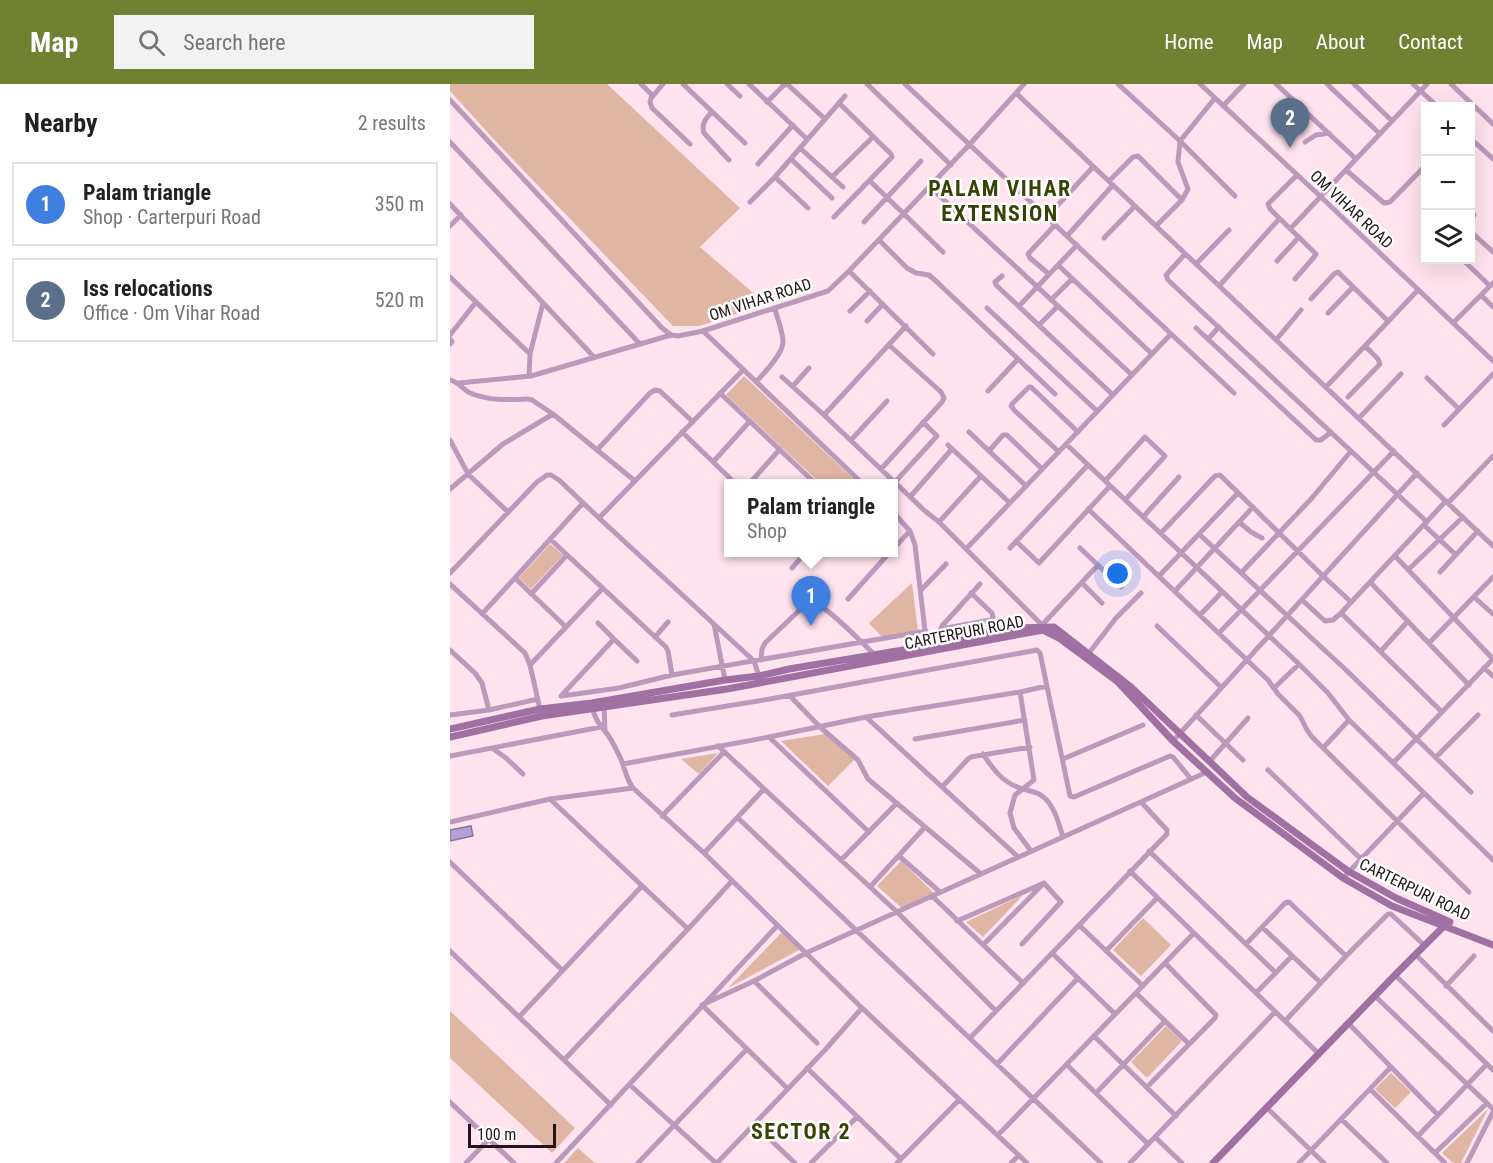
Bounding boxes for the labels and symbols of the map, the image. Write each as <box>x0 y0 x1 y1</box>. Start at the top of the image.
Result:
pin: 2 <box>1270 98 1310 148</box>
street label: OM VIHAR ROAD <box>1306 166 1397 252</box>
district label: PALAM VIHAR EXTENSION <box>928 176 1072 226</box>
street label: OM VIHAR ROAD <box>707 274 814 325</box>
your location <box>1103 559 1132 588</box>
pin: 1 <box>792 576 830 626</box>
street label: CARTERPURI ROAD <box>903 612 1025 653</box>
street label: CARTERPURI ROAD <box>1356 854 1473 925</box>
district label: SECTOR 2 <box>751 1119 851 1144</box>
scale bar <box>468 1121 556 1148</box>

